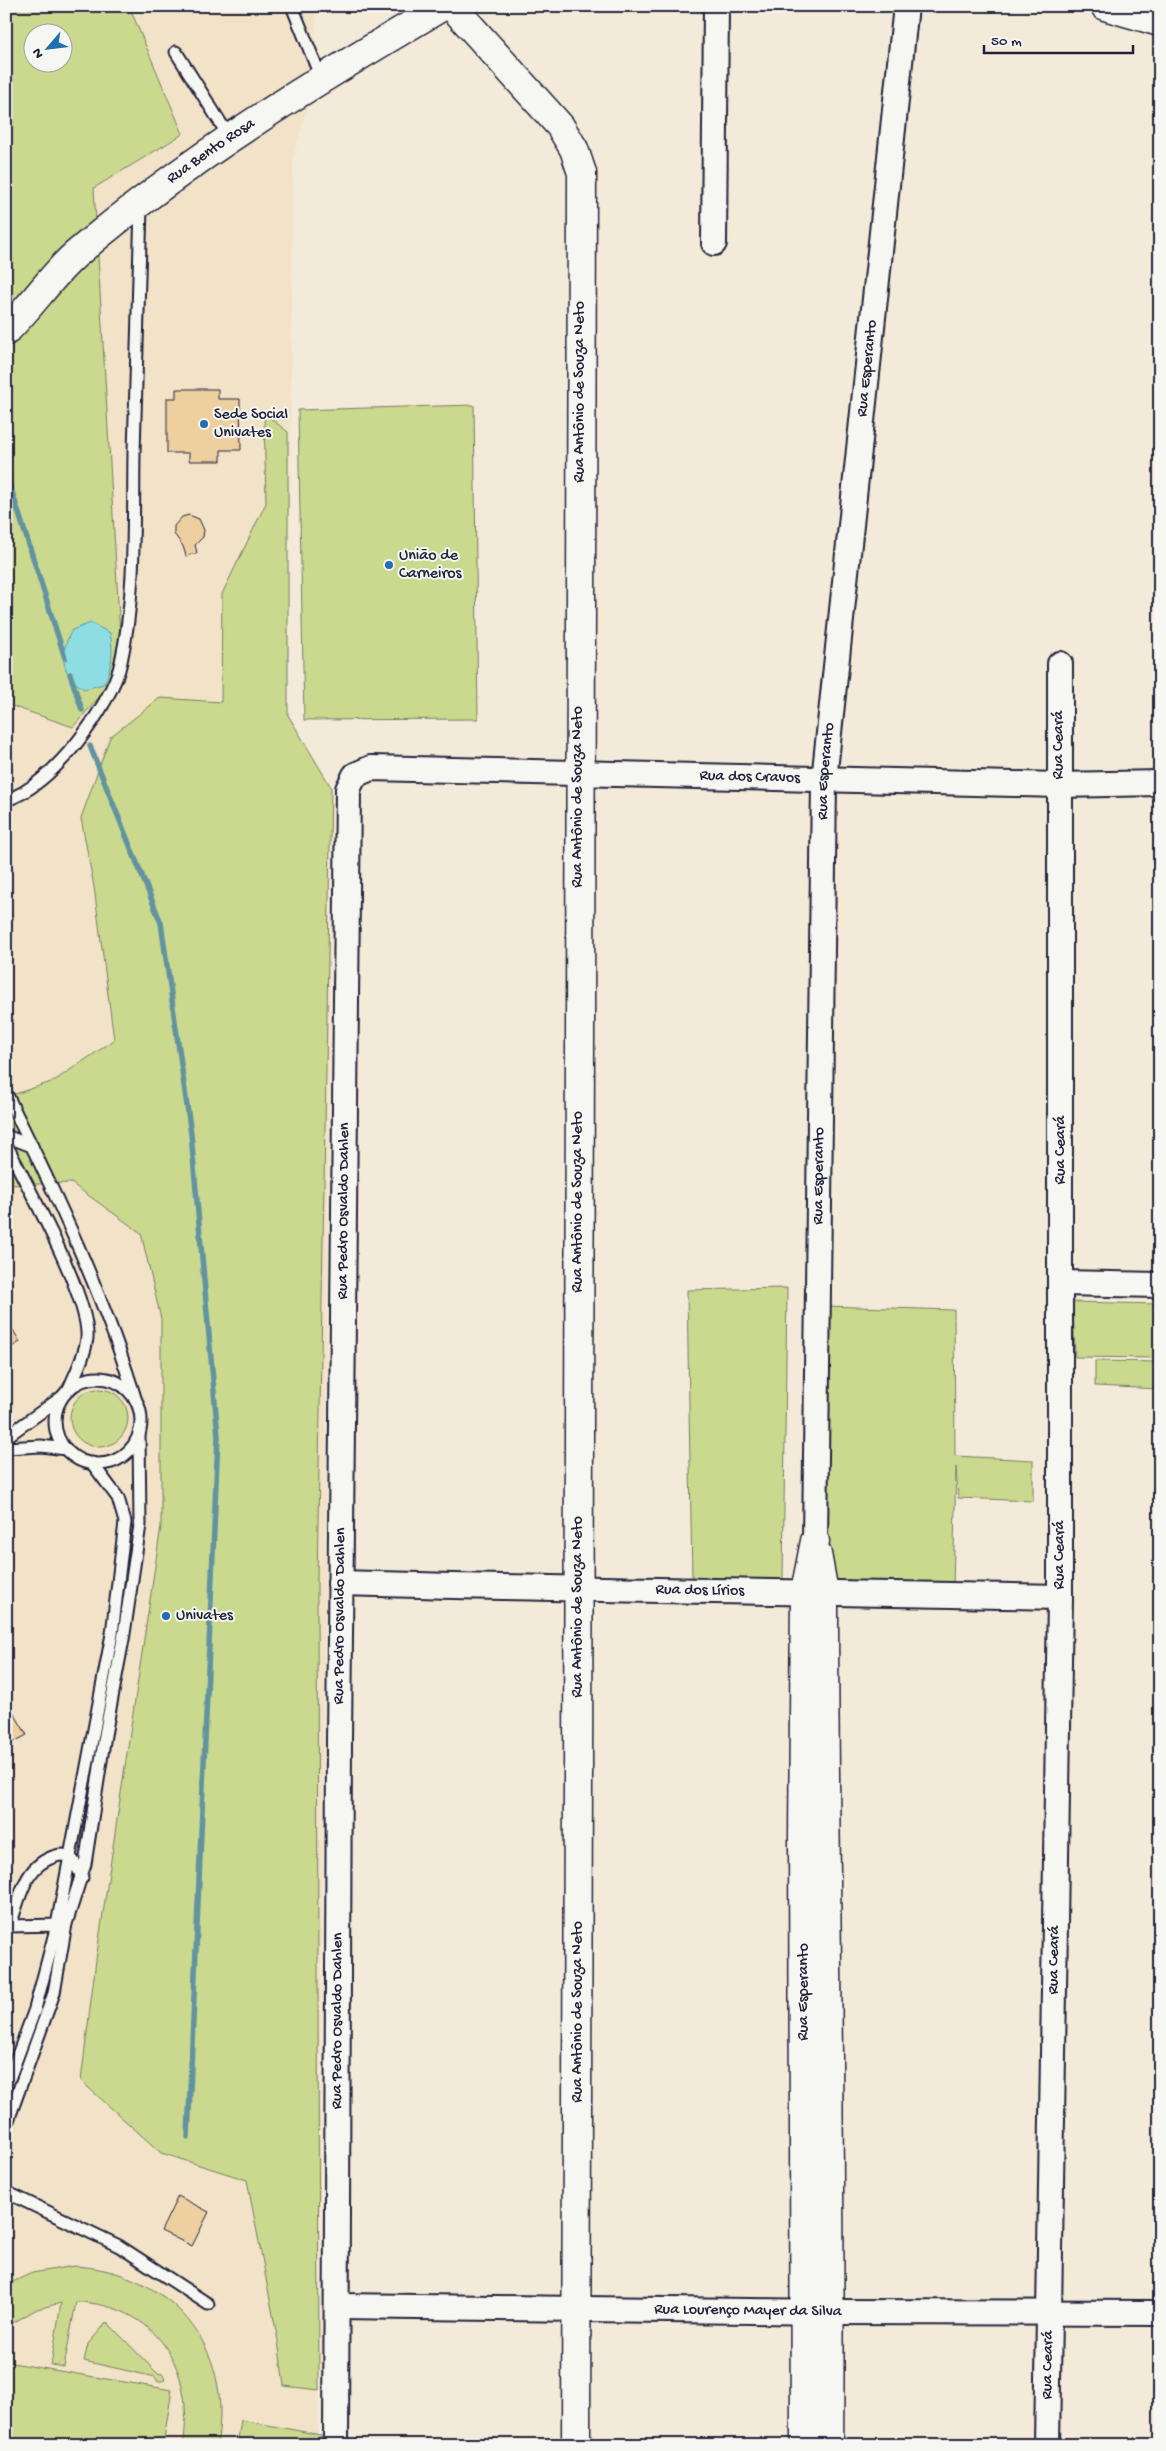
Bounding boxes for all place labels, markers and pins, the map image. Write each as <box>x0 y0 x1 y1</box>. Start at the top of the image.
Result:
place label: Sede Social Univates <box>214 406 288 443</box>
marker: Sede Social Univates <box>198 418 210 430</box>
place label: União de Carneiros <box>399 547 463 584</box>
marker: União de Carneiros <box>383 559 395 571</box>
place label: Univates <box>176 1607 234 1626</box>
marker: Univates <box>160 1610 172 1622</box>

